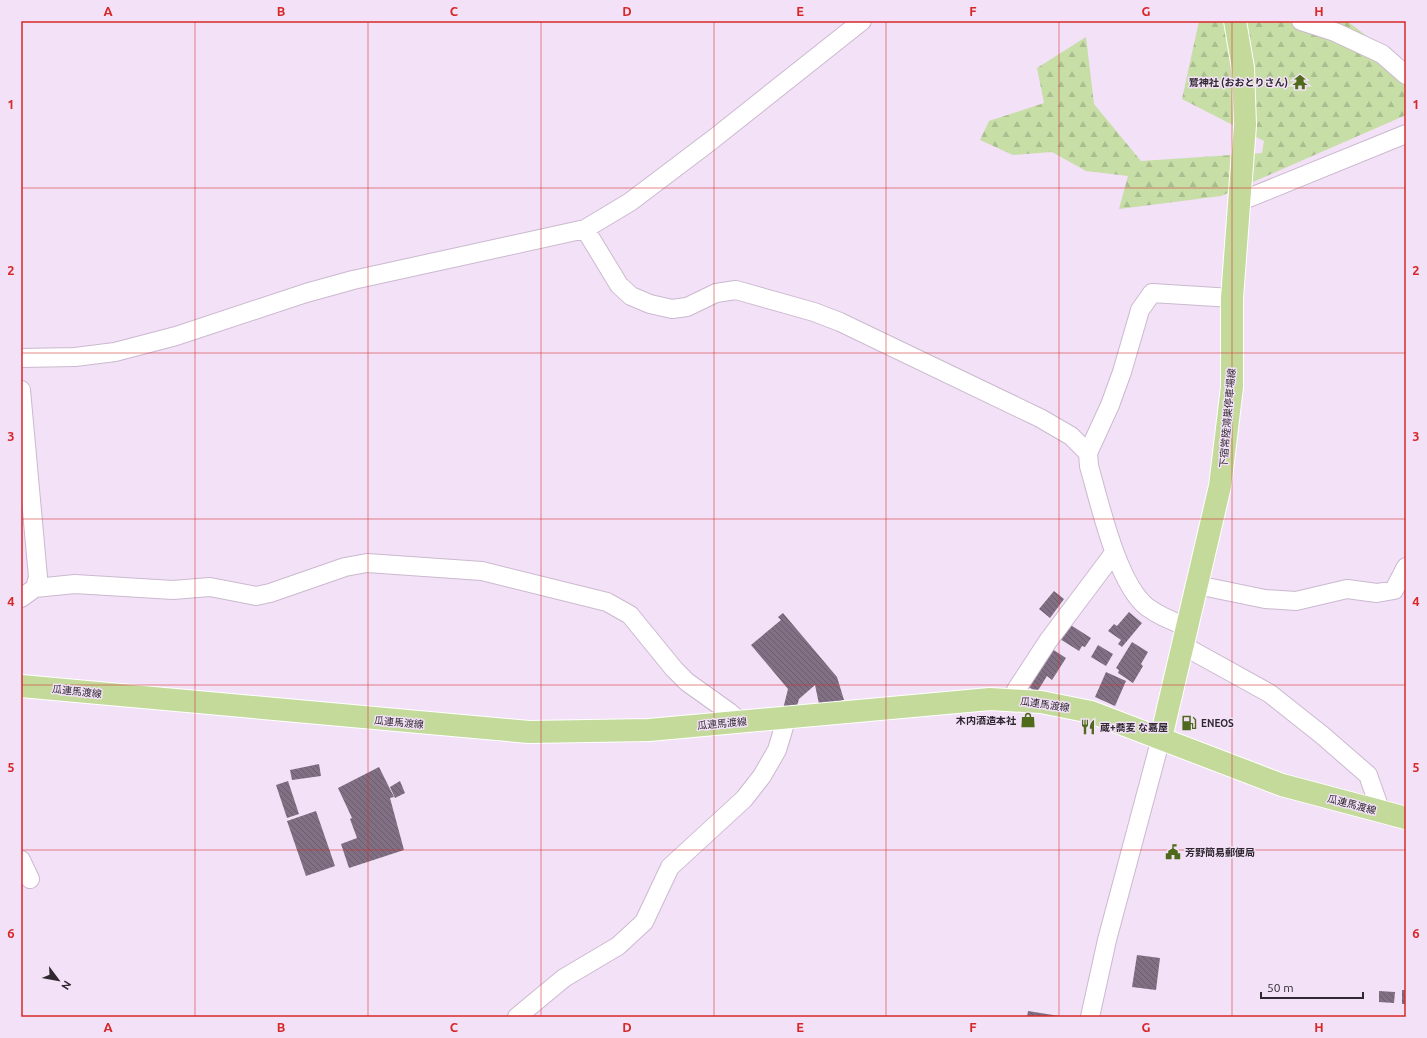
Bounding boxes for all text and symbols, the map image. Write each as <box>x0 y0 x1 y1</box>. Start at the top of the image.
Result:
text: A <box>103 4 113 18</box>
text: B <box>277 4 286 18</box>
text: C <box>450 4 459 18</box>
text: D <box>622 4 632 18</box>
text: E <box>796 4 804 18</box>
text: F <box>969 4 977 18</box>
text: G <box>1142 4 1151 18</box>
text: H <box>1314 4 1324 18</box>
temple icon: 鷲神社 (おおとりさん) <box>1291 73 1309 91</box>
place label: 鷲神社 (おおとりさん) <box>1189 77 1288 89</box>
text: 1 <box>7 97 15 111</box>
text: 1 <box>1412 97 1420 111</box>
text: 2 <box>7 263 15 277</box>
text: 2 <box>1412 263 1420 277</box>
street label: 下宿常陸鴻巣停車場線 <box>1218 368 1237 468</box>
text: 3 <box>7 429 15 443</box>
text: 3 <box>1412 429 1420 443</box>
text: 4 <box>7 594 15 608</box>
text: 4 <box>1412 594 1420 608</box>
street label: 瓜連馬渡線 <box>52 683 102 700</box>
street label: 瓜連馬渡線 <box>1019 696 1070 713</box>
shop icon: 木内酒造本社 <box>1019 711 1037 729</box>
fuel station icon: ENEOS <box>1180 714 1198 732</box>
street label: 瓜連馬渡線 <box>374 715 424 730</box>
place label: 木内酒造本社 <box>955 715 1017 726</box>
street label: 瓜連馬渡線 <box>697 716 747 731</box>
restaurant icon: 蔵+蕎麦 な嘉屋 <box>1079 718 1097 736</box>
place label: ENEOS <box>1201 718 1234 729</box>
place label: 蔵+蕎麦 な嘉屋 <box>1100 722 1168 733</box>
text: 5 <box>7 760 15 774</box>
text: 5 <box>1412 760 1420 774</box>
street label: 瓜連馬渡線 <box>1326 793 1377 816</box>
public building icon: 芳野簡易郵便局 <box>1164 843 1182 861</box>
place label: 芳野簡易郵便局 <box>1185 847 1255 858</box>
text: 6 <box>7 926 15 940</box>
text: 6 <box>1412 926 1420 940</box>
north arrow <box>38 960 78 1000</box>
scale bar <box>1261 974 1363 1000</box>
text: N <box>59 979 74 992</box>
text: 50 m <box>1267 981 1294 994</box>
text: A <box>103 1020 113 1034</box>
text: B <box>277 1020 286 1034</box>
text: C <box>450 1020 459 1034</box>
text: D <box>622 1020 632 1034</box>
text: E <box>796 1020 804 1034</box>
text: F <box>969 1020 977 1034</box>
text: G <box>1142 1020 1151 1034</box>
text: H <box>1314 1020 1324 1034</box>

